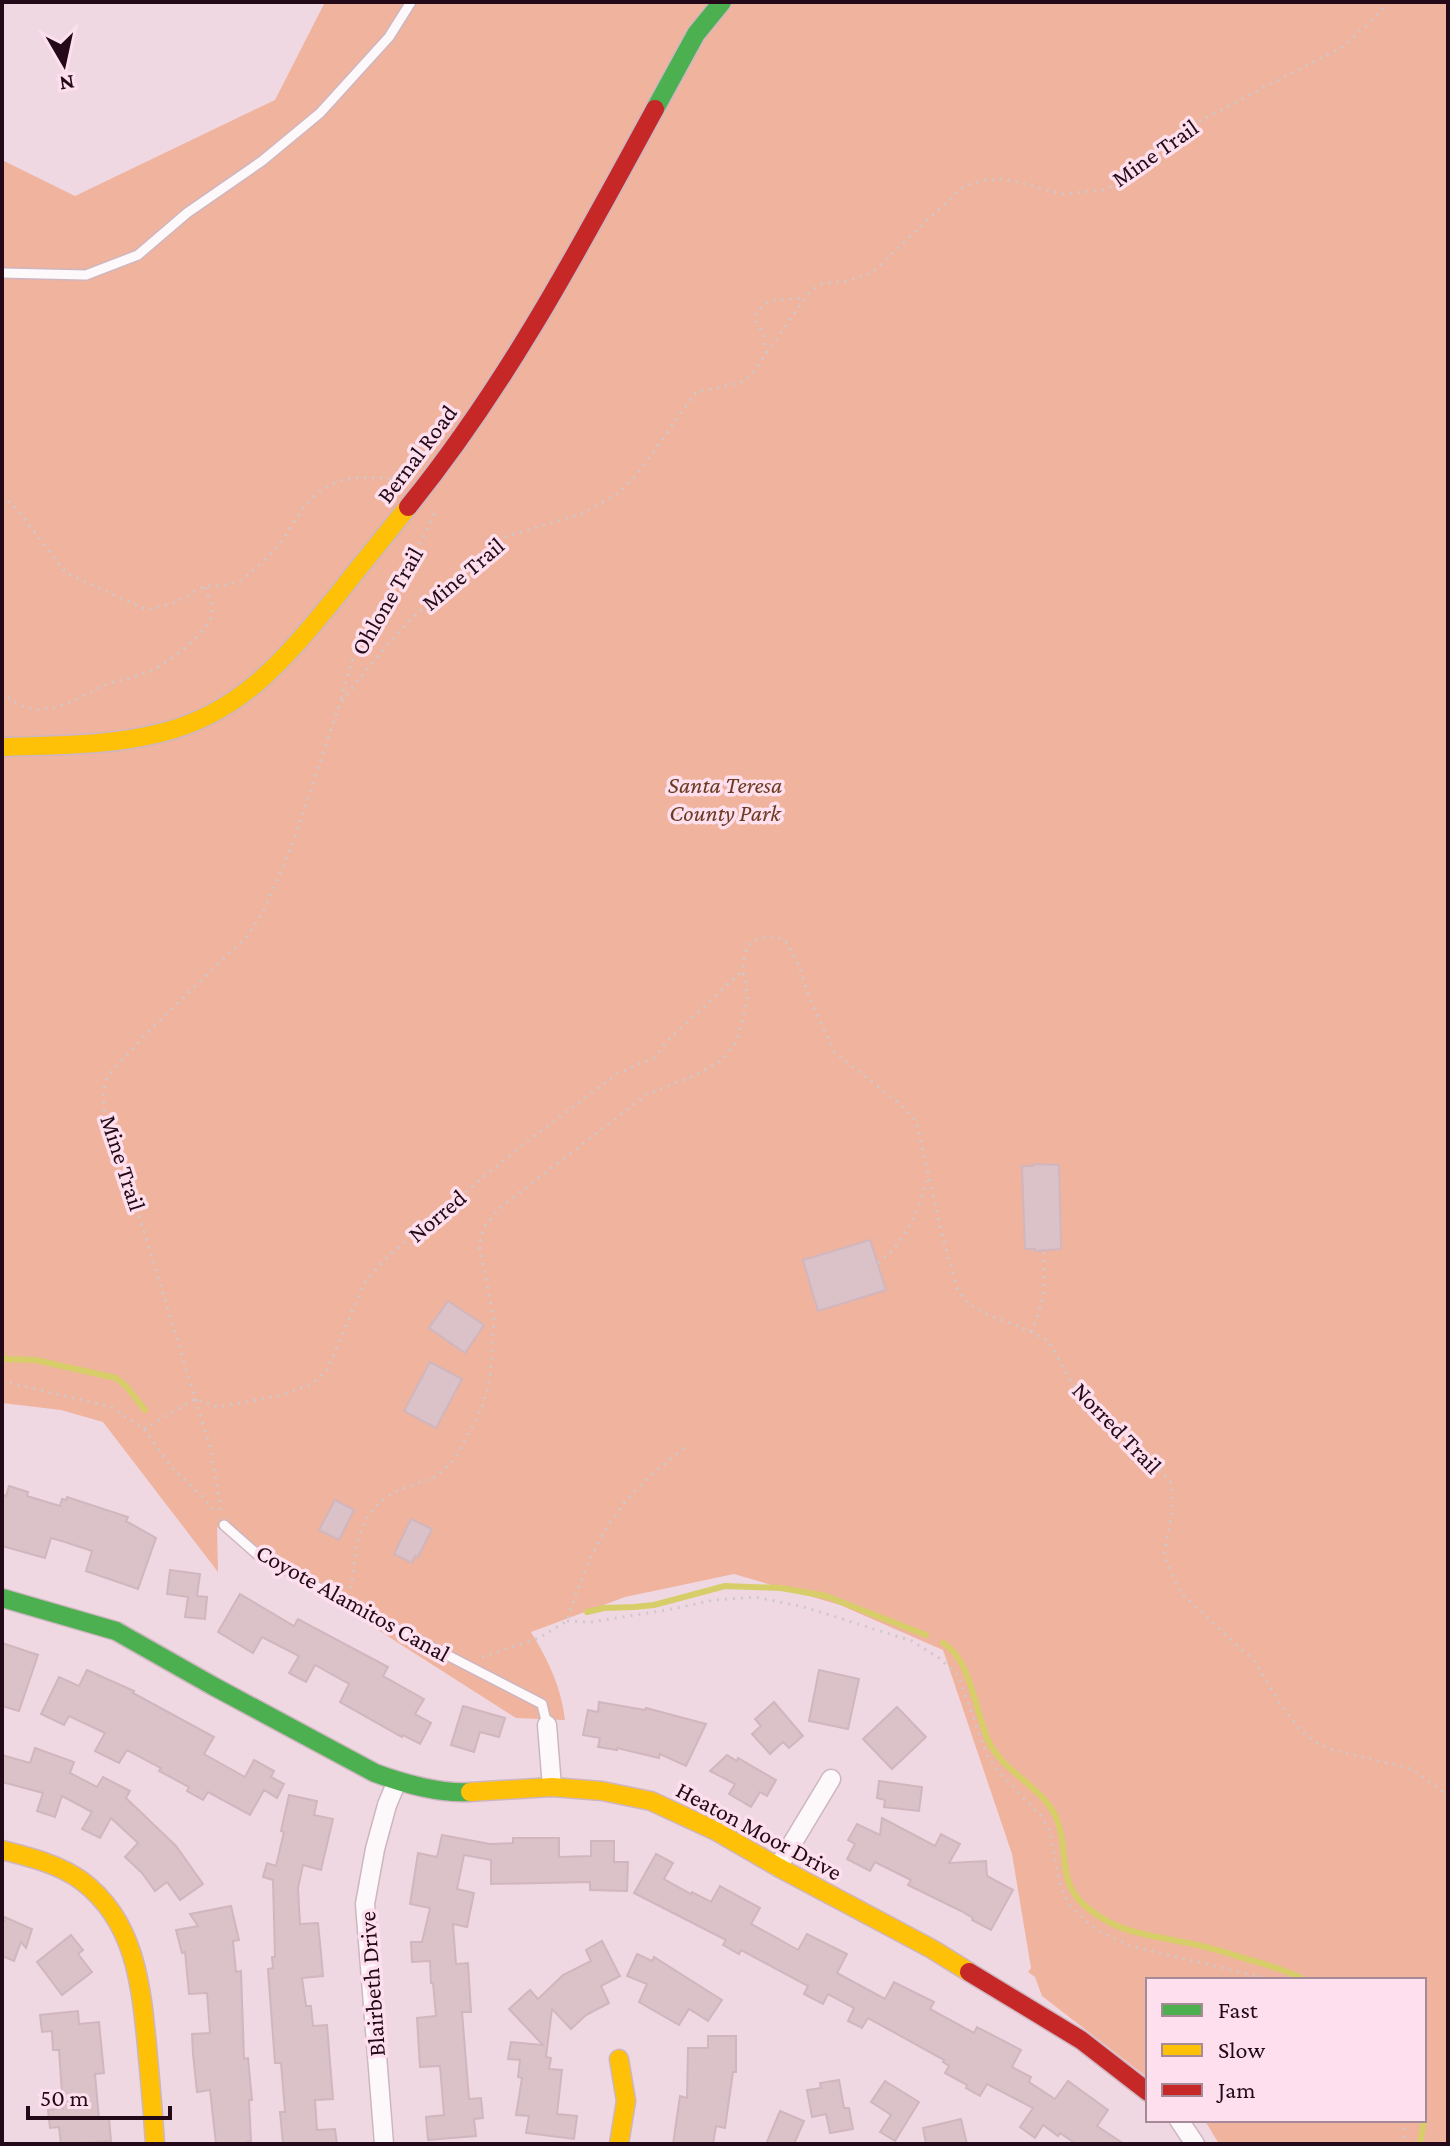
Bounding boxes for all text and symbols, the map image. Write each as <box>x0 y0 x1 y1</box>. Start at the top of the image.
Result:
north arrow <box>24 24 104 104</box>
text: N <box>58 70 76 97</box>
street label: Mine Trail <box>1106 113 1203 192</box>
street label: Bernal Road <box>371 399 462 508</box>
street label: Mine Trail <box>416 531 509 616</box>
street label: Ohlone Trail <box>345 542 428 659</box>
park label: Santa Teresa County Park <box>668 771 782 826</box>
street label: Mine Trail <box>95 1112 152 1214</box>
street label: Norred <box>402 1183 471 1248</box>
street label: Norred Trail <box>1067 1376 1168 1479</box>
street label: Coyote Alamitos Canal <box>252 1538 455 1667</box>
street label: Heaton Moor Drive <box>672 1776 847 1886</box>
street label: Blairbeth Drive <box>353 1910 390 2058</box>
legend <box>1146 1978 1426 2122</box>
text: Fast <box>1218 1996 1259 2023</box>
text: Slow <box>1218 2036 1265 2063</box>
scale bar <box>28 2070 170 2120</box>
text: Jam <box>1216 2076 1256 2103</box>
text: 50 m <box>40 2084 89 2111</box>

